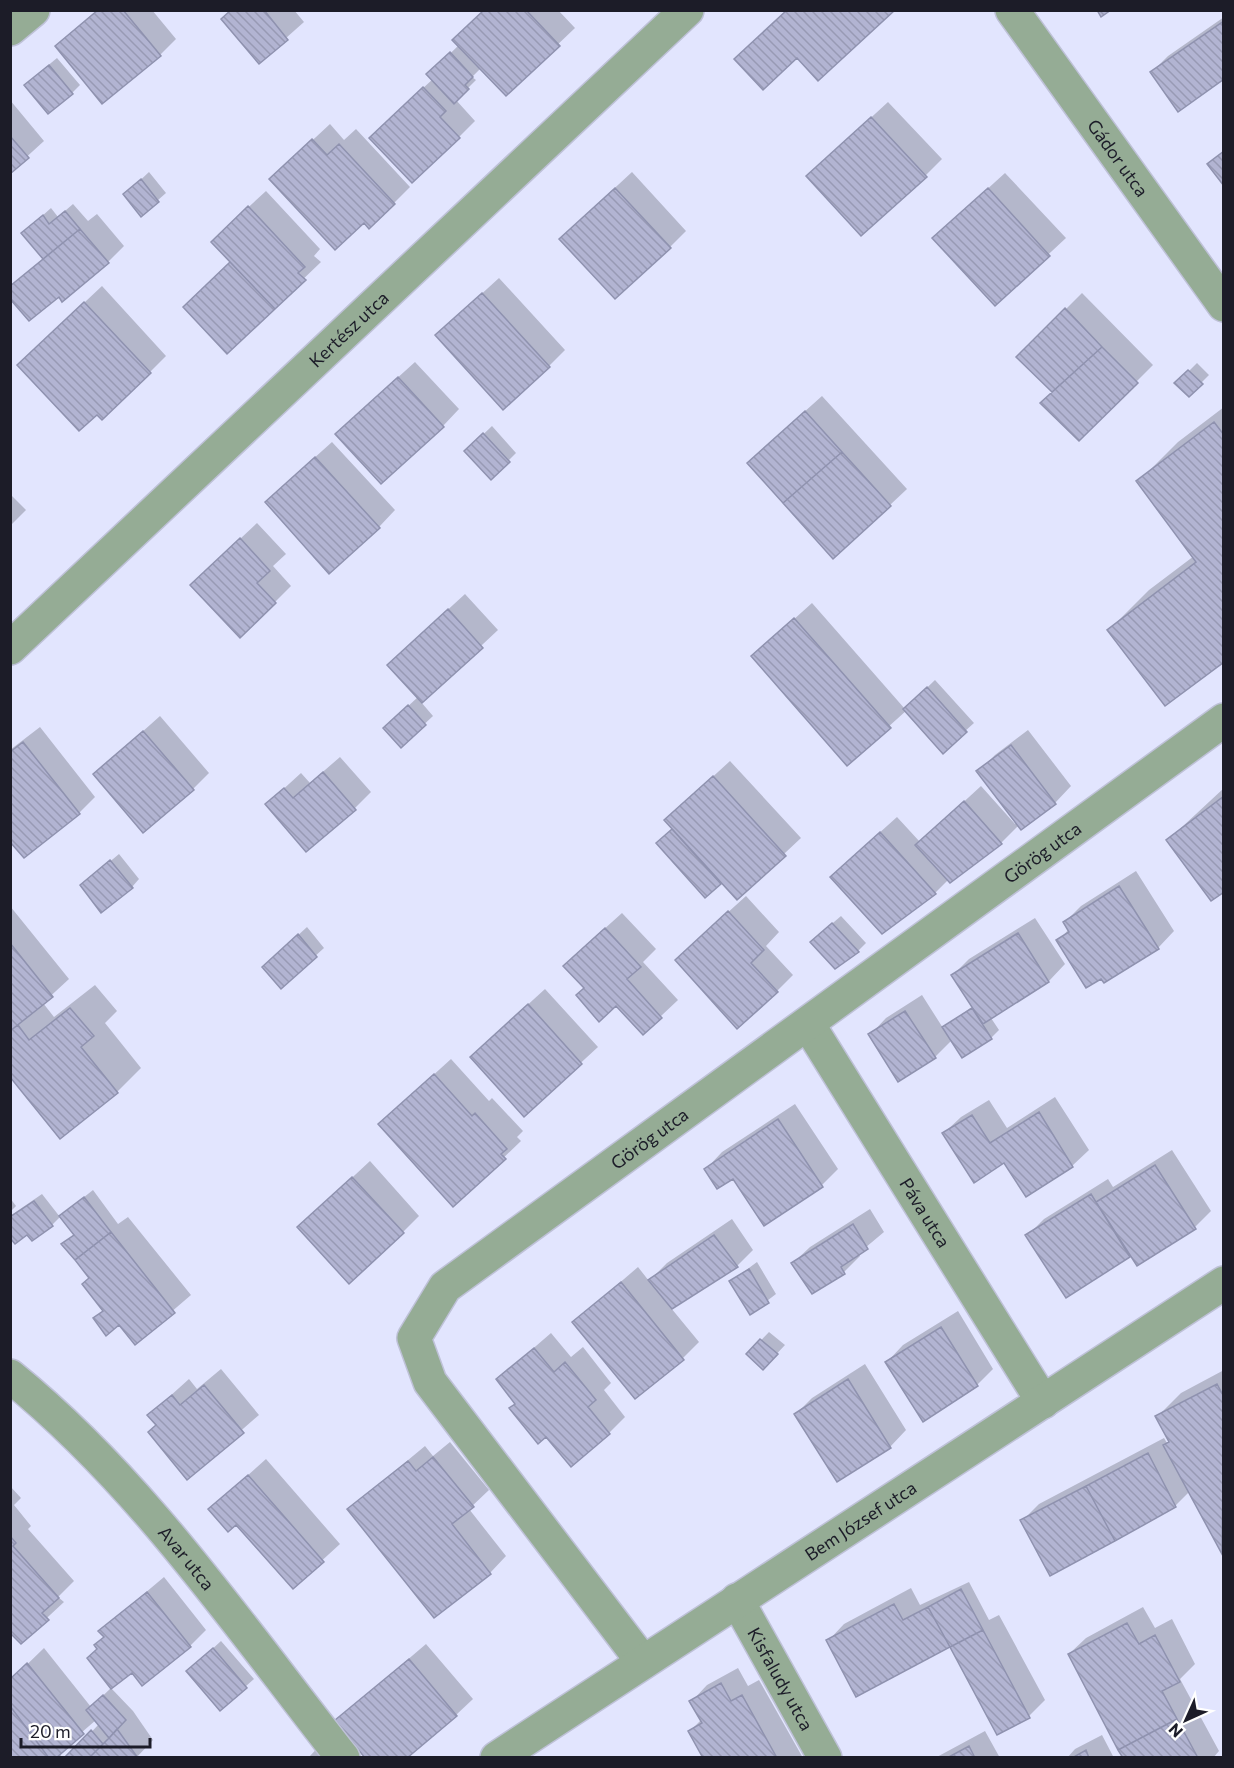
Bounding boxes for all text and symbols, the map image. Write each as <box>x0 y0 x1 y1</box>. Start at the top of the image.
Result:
street label: Gádor utca <box>1083 115 1153 201</box>
street label: Kertész utca <box>304 286 393 372</box>
street label: Görög utca <box>999 817 1085 888</box>
street label: Görög utca <box>606 1103 692 1174</box>
street label: Páva utca <box>895 1174 955 1251</box>
street label: Bem József utca <box>800 1476 920 1565</box>
street label: Avar utca <box>154 1521 220 1594</box>
street label: Kisfaludy utca <box>743 1623 818 1734</box>
north arrow <box>1156 1690 1216 1750</box>
scale bar <box>21 1711 150 1749</box>
text: 20 m <box>30 1720 71 1742</box>
text: N <box>1164 1720 1186 1742</box>

